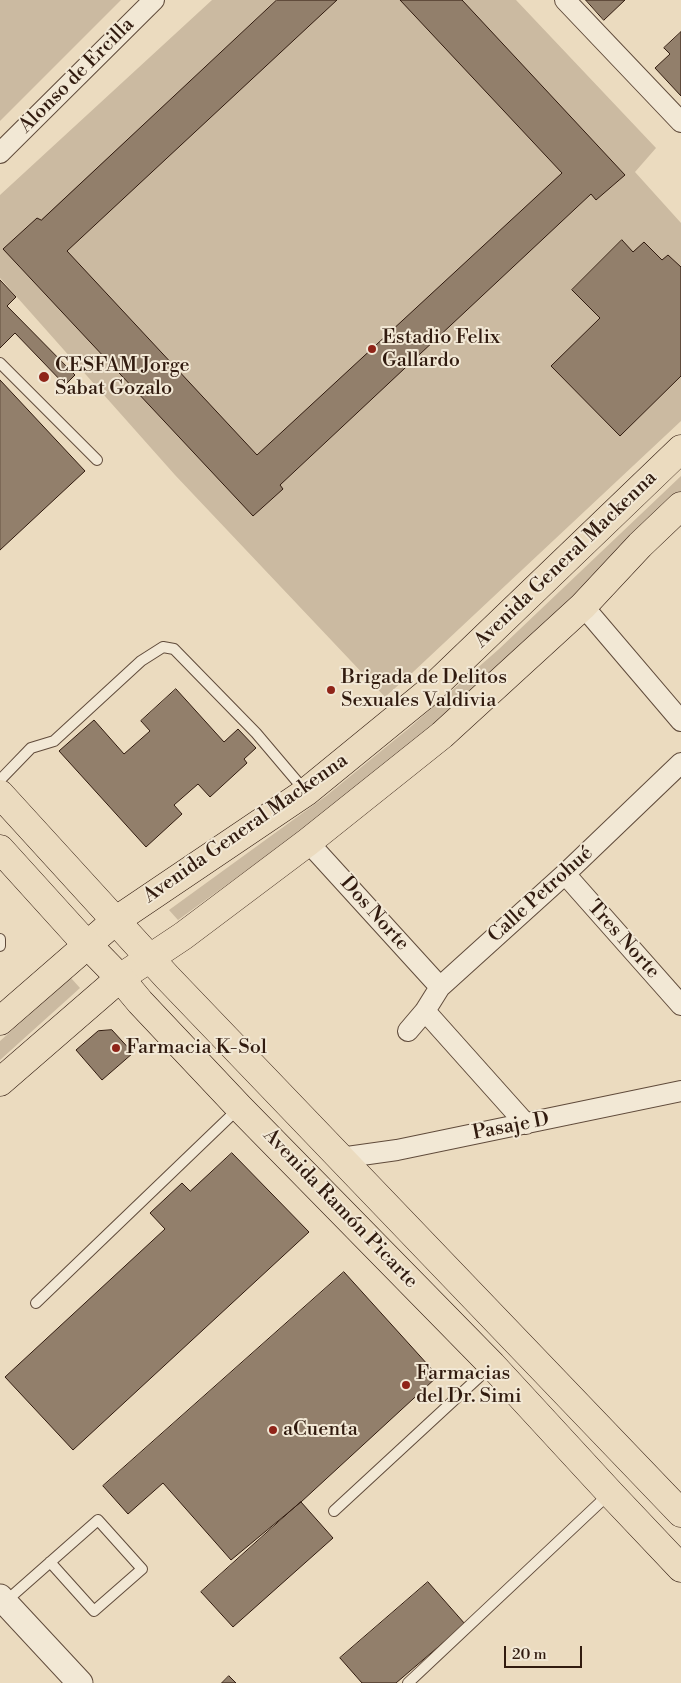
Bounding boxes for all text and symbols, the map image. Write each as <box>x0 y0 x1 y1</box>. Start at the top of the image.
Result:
street label: Alonso de Ercilla <box>14 13 140 139</box>
place label: Estadio Felix Gallardo <box>382 326 500 373</box>
marker: Estadio Felix Gallardo <box>366 343 378 355</box>
place label: CESFAM Jorge Sabat Gozalo <box>55 354 190 401</box>
marker: CESFAM Jorge Sabat Gozalo <box>37 370 51 384</box>
street label: Avenida General Mackenna <box>470 466 662 654</box>
place label: Brigada de Delitos Sexuales Valdivia <box>341 666 507 713</box>
marker: Brigada de Delitos Sexuales Valdivia <box>325 684 337 696</box>
street label: Avenida General Mackenna <box>139 749 353 909</box>
street label: Calle Petrohué <box>484 842 598 948</box>
street label: Dos Norte <box>334 872 414 956</box>
street label: Tres Norte <box>582 896 664 984</box>
place label: Farmacia K-Sol <box>126 1036 267 1060</box>
marker: Farmacia K-Sol <box>110 1042 122 1054</box>
street label: Pasaje D <box>471 1108 551 1146</box>
street label: Avenida Ramón Picarte <box>258 1124 422 1294</box>
place label: Farmacias del Dr. Simi <box>416 1362 522 1409</box>
marker: Farmacias del Dr. Simi <box>400 1379 412 1391</box>
place label: aCuenta <box>283 1418 358 1442</box>
marker: aCuenta <box>267 1424 279 1436</box>
scale bar <box>506 1636 584 1668</box>
text: 20 m <box>512 1645 547 1664</box>

